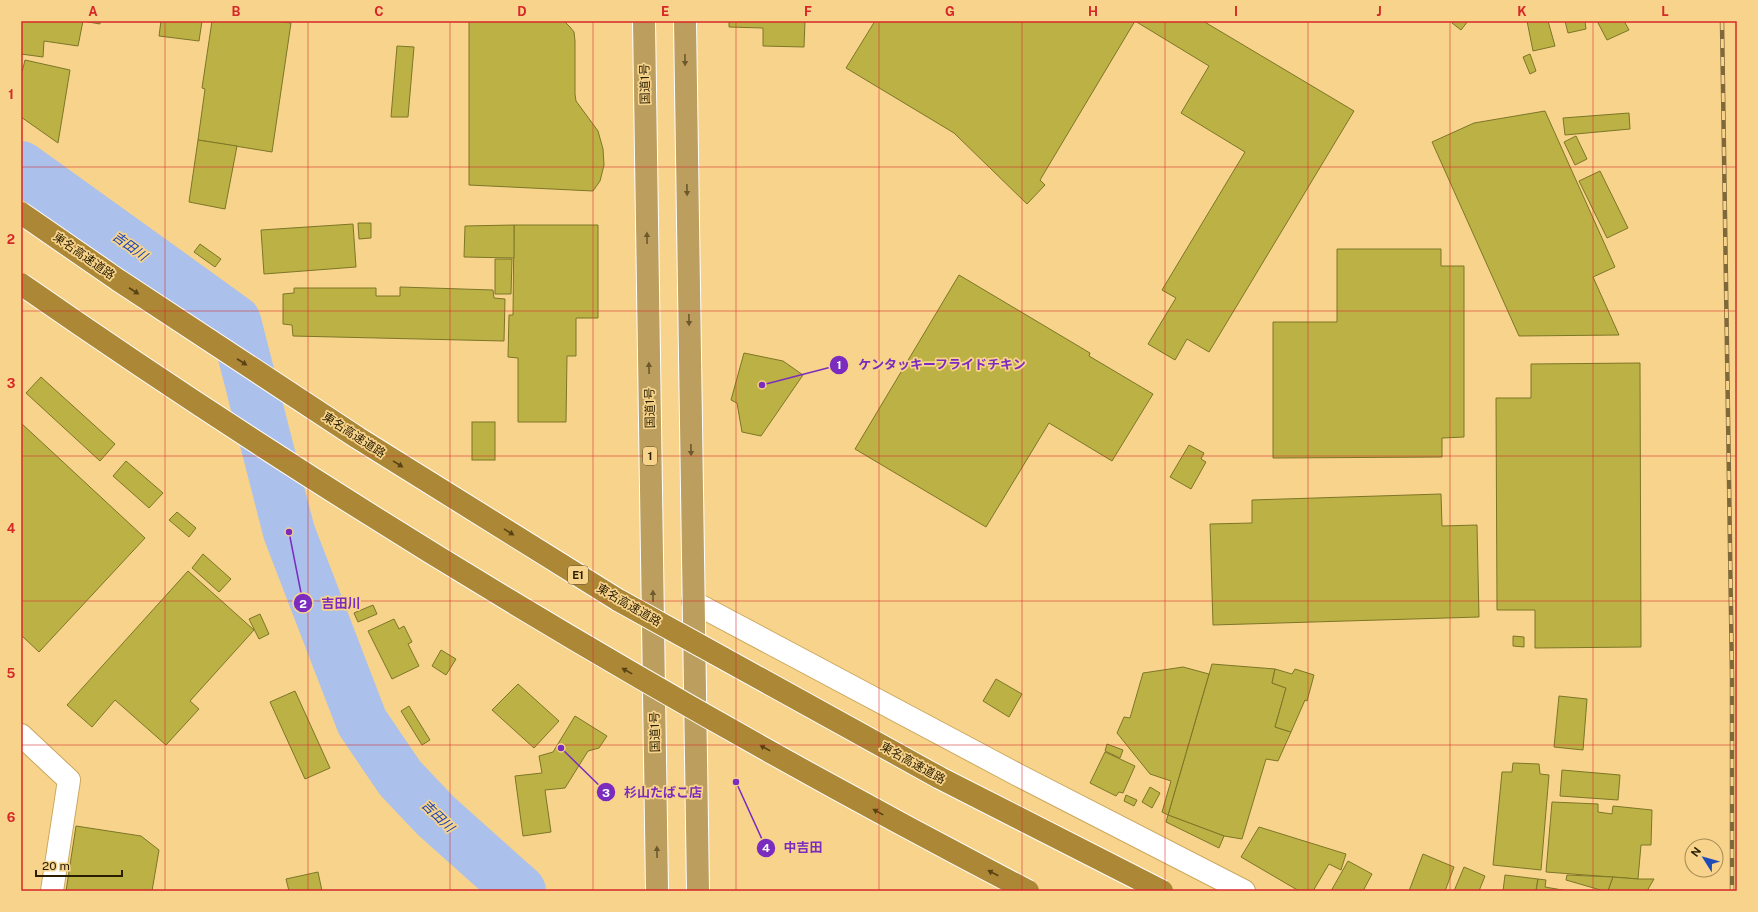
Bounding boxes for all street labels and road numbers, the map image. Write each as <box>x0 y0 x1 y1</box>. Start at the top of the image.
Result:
street label: 国道1号 <box>638 63 652 105</box>
street label: 東名高速道路 <box>50 230 118 282</box>
street label: 国道1号 <box>643 387 657 429</box>
street label: 東名高速道路 <box>320 410 388 460</box>
road number: 1 <box>643 447 657 465</box>
road number: E1 <box>568 566 588 584</box>
street label: 東名高速道路 <box>594 581 664 629</box>
street label: 国道1号 <box>648 711 662 753</box>
street label: 東名高速道路 <box>878 739 948 787</box>

